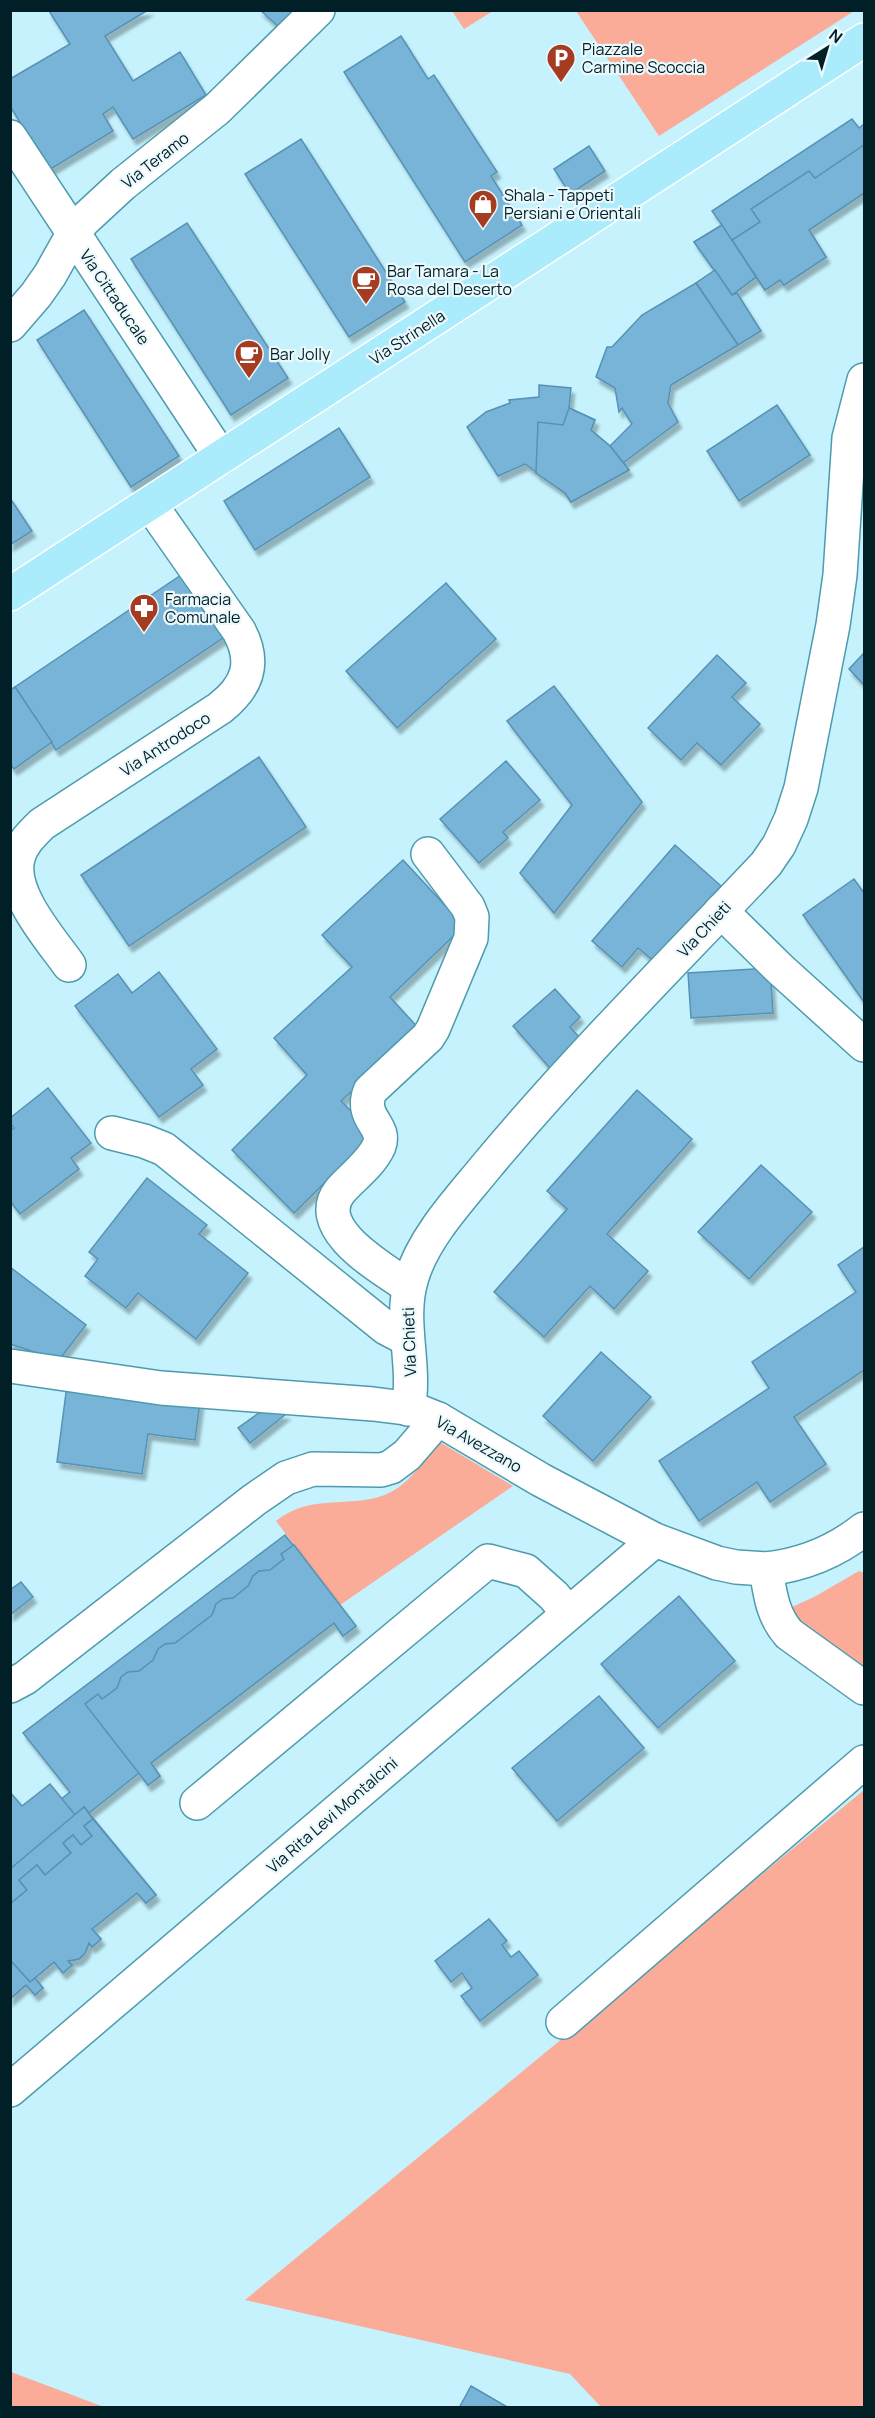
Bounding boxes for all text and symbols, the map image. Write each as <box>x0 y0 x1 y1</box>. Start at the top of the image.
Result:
north arrow <box>797 18 857 78</box>
text: N <box>825 24 847 48</box>
place label: Piazzale Carmine Scoccia <box>582 38 705 78</box>
parking icon: Piazzale Carmine Scoccia <box>545 42 577 84</box>
street label: Via Teramo <box>117 127 193 193</box>
place label: Shala - Tappeti Persiani e Orientali <box>504 184 641 224</box>
shop icon: Shala - Tappeti Persiani e Orientali <box>467 188 499 230</box>
street label: Via Cittaducale <box>75 245 155 349</box>
place label: Bar Tamara - La Rosa del Deserto <box>387 260 512 300</box>
cafe icon: Bar Tamara - La Rosa del Deserto <box>350 264 382 306</box>
street label: Via Strinella <box>365 304 449 370</box>
cafe icon: Bar Jolly <box>233 338 265 380</box>
place label: Bar Jolly <box>270 343 331 365</box>
place label: Farmacia Comunale <box>165 588 240 628</box>
pharmacy icon: Farmacia Comunale <box>128 592 160 634</box>
street label: Via Antrodoco <box>116 707 214 781</box>
street label: Via Chieti <box>672 896 736 962</box>
street label: Via Chieti <box>397 1307 421 1377</box>
street label: Via Avezzano <box>432 1410 526 1478</box>
street label: Via Rita Levi Montalcini <box>262 1752 402 1878</box>

